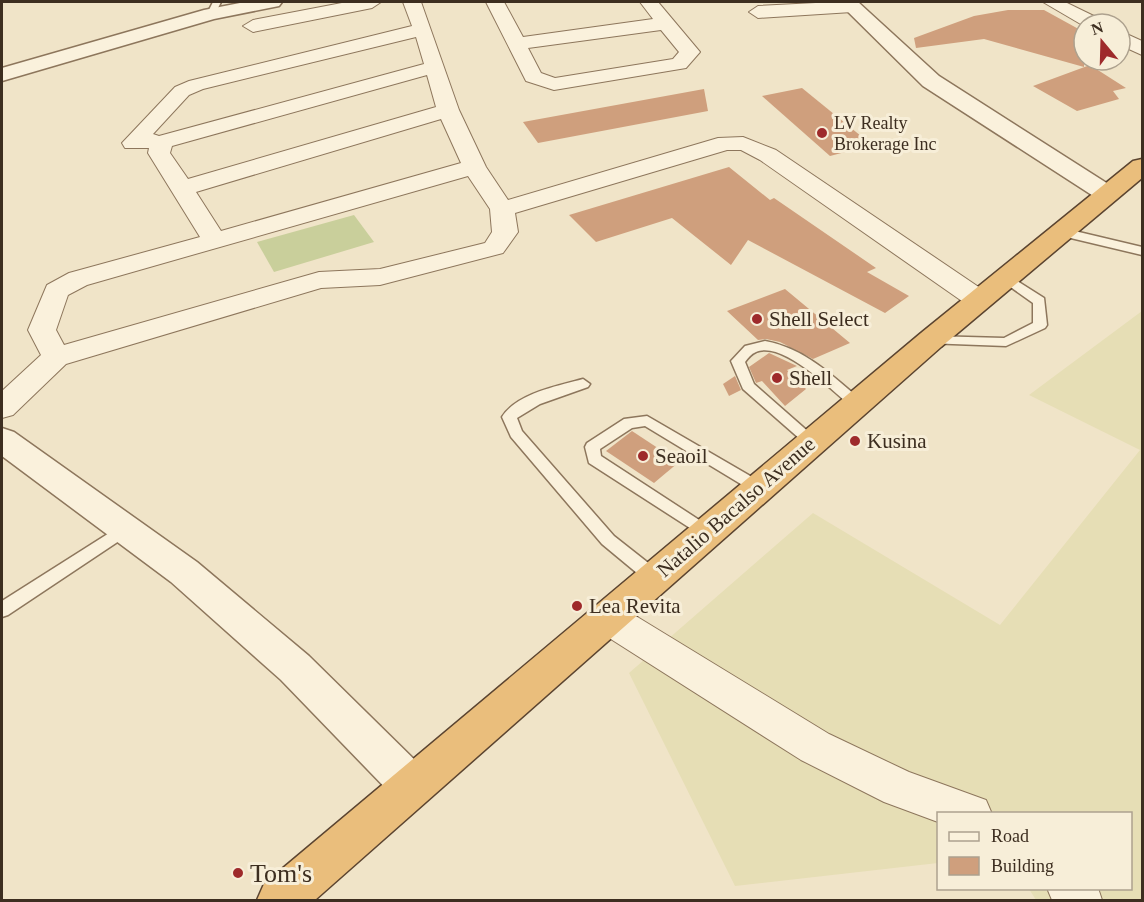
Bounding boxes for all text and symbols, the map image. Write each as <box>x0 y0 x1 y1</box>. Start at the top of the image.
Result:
north arrow <box>1072 12 1132 72</box>
text: N <box>1089 18 1106 38</box>
place label: LV Realty Brokerage Inc <box>834 113 936 154</box>
marker: LV Realty Brokerage Inc <box>815 126 829 140</box>
place label: Shell Select <box>769 307 869 331</box>
marker: Shell Select <box>750 312 764 326</box>
place label: Shell <box>789 366 832 390</box>
marker: Shell <box>770 371 784 385</box>
place label: Kusina <box>867 429 927 453</box>
street label: Natalio Bacalso Avenue <box>652 432 820 582</box>
marker: Kusina <box>848 434 862 448</box>
place label: Seaoil <box>655 444 708 468</box>
marker: Seaoil <box>636 449 650 463</box>
place label: Lea Revita <box>589 594 681 618</box>
marker: Lea Revita <box>570 599 584 613</box>
legend <box>937 812 1132 890</box>
text: Road <box>991 826 1029 846</box>
text: Building <box>991 856 1054 876</box>
place label: Tom's <box>250 859 312 888</box>
marker: Tom's <box>231 866 245 880</box>

